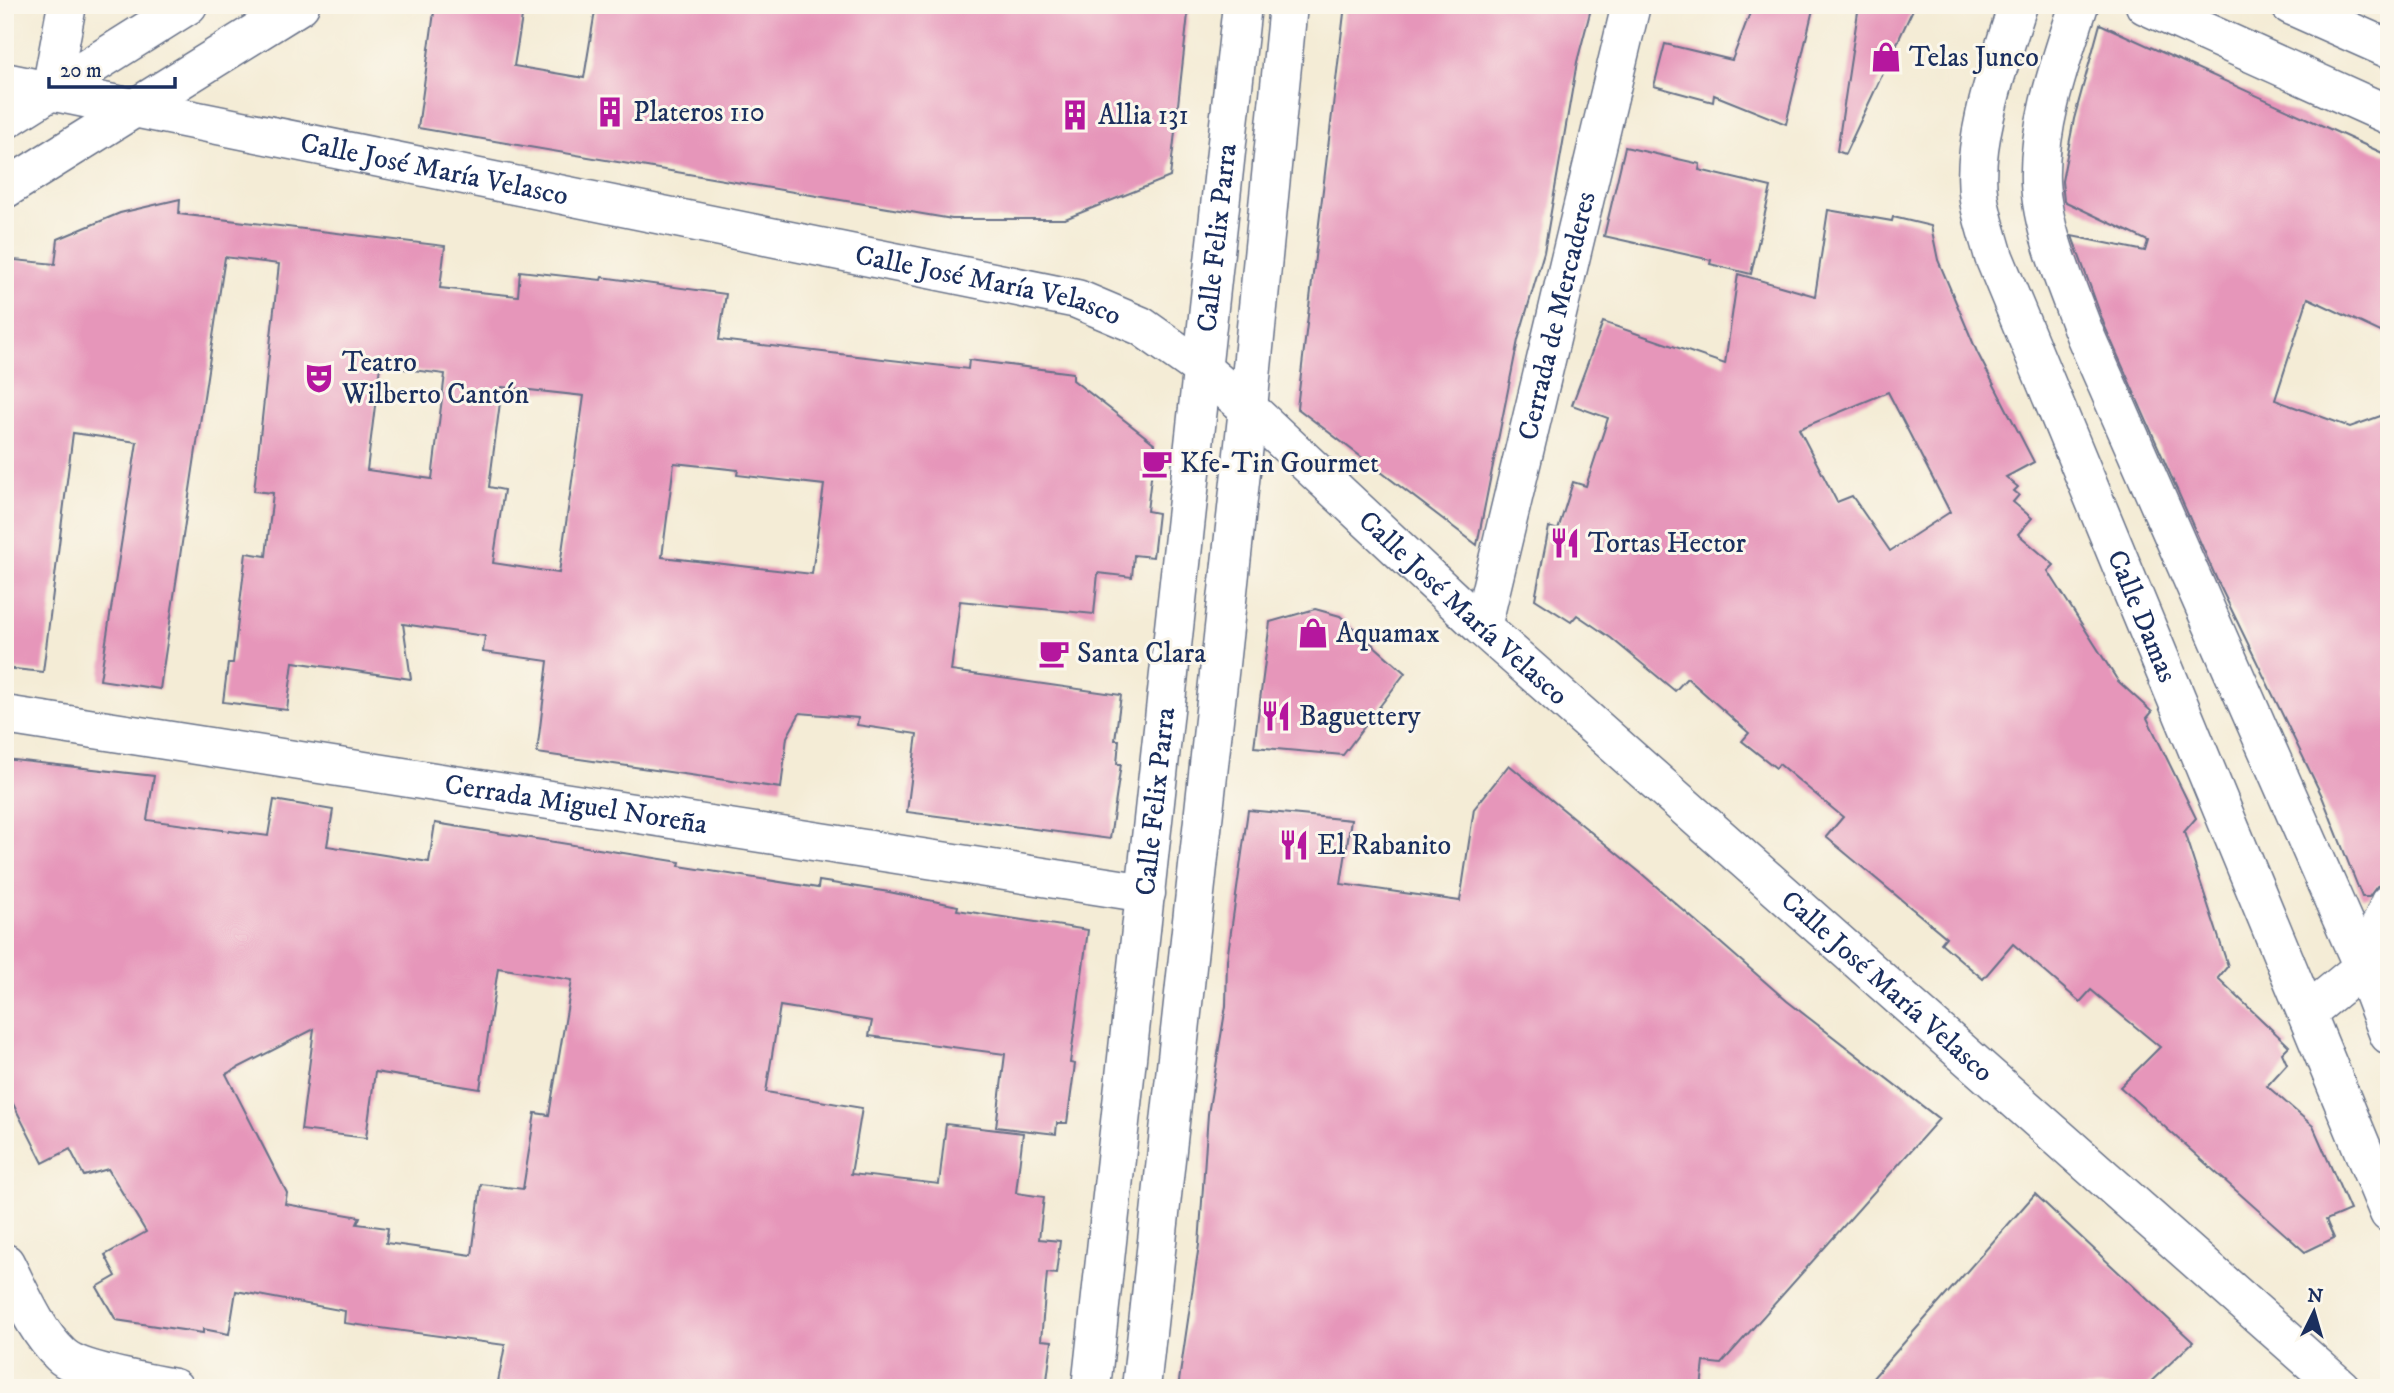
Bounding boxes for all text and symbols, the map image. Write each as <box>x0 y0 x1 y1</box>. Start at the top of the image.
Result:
shop icon: Telas Junco <box>1869 40 1903 74</box>
place label: Telas Junco <box>1909 40 2039 75</box>
scale bar <box>49 46 175 90</box>
text: 20 m <box>60 58 102 84</box>
building icon: Plateros 110 <box>593 95 627 129</box>
place label: Plateros 110 <box>633 95 765 130</box>
building icon: Allia 131 <box>1058 98 1092 132</box>
place label: Allia 131 <box>1098 98 1189 133</box>
street label: Calle José María Velasco <box>297 125 571 213</box>
street label: Calle Felix Parra <box>1189 142 1244 334</box>
street label: Cerrada de Mercaderes <box>1510 188 1603 444</box>
street label: Calle José María Velasco <box>852 237 1127 333</box>
place label: Teatro Wilberto Cantón <box>341 345 530 412</box>
theatre icon: Teatro Wilberto Cantón <box>302 361 336 395</box>
cafe icon: Kfe-Tin Gourmet <box>1140 446 1174 480</box>
place label: Kfe-Tin Gourmet <box>1180 446 1379 481</box>
street label: Calle José María Velasco <box>1351 503 1576 713</box>
restaurant icon: Tortas Hector <box>1548 526 1582 560</box>
place label: Tortas Hector <box>1588 526 1747 561</box>
street label: Calle Damas <box>2099 545 2185 687</box>
shop icon: Aquamax <box>1296 616 1330 650</box>
place label: Aquamax <box>1336 616 1440 651</box>
cafe icon: Santa Clara <box>1037 636 1071 670</box>
place label: Santa Clara <box>1077 636 1206 671</box>
restaurant icon: Baguettery <box>1259 699 1293 733</box>
place label: Baguettery <box>1299 699 1421 734</box>
street label: Calle Felix Parra <box>1127 705 1183 897</box>
street label: Cerrada Miguel Noreña <box>442 766 710 842</box>
restaurant icon: El Rabanito <box>1277 828 1311 862</box>
place label: El Rabanito <box>1317 828 1451 863</box>
street label: Calle José María Velasco <box>1774 883 2001 1089</box>
north arrow <box>2278 1278 2348 1348</box>
text: N <box>2307 1284 2325 1309</box>

